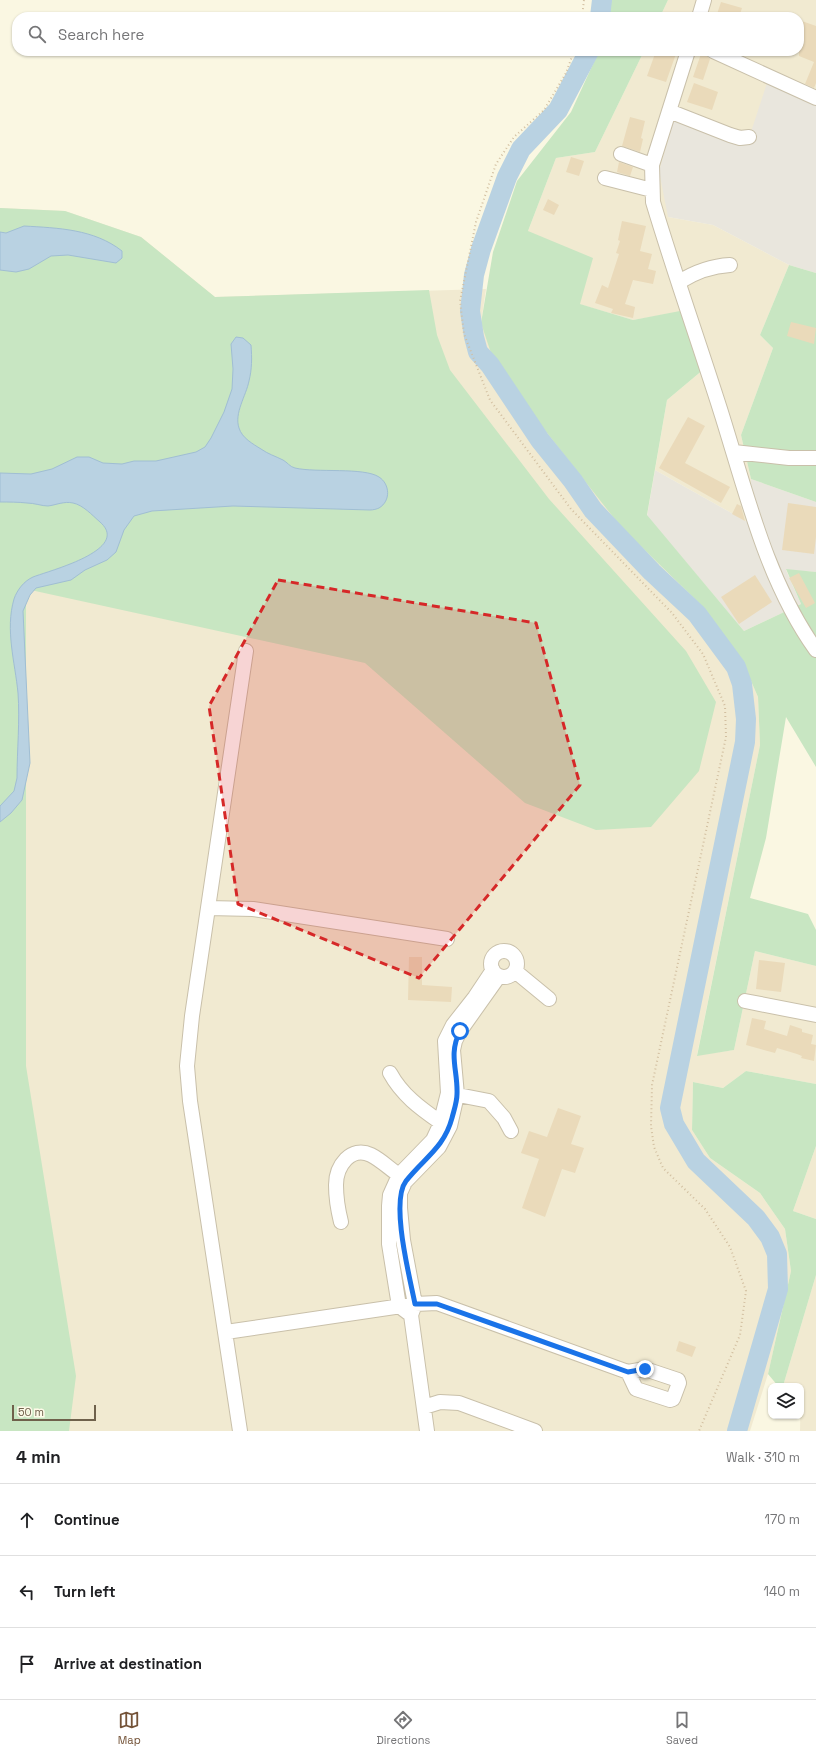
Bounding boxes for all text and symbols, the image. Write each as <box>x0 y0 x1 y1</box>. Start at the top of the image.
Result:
search box <box>12 12 804 56</box>
icon: search <box>26 23 48 45</box>
text: Search here <box>58 25 144 44</box>
route start <box>451 1022 469 1040</box>
route end <box>636 1360 654 1378</box>
map controls <box>768 1383 804 1419</box>
button: layers <box>768 1383 804 1419</box>
scale bar <box>12 1403 96 1422</box>
text: 50 m <box>18 1405 44 1419</box>
text: 4 min <box>16 1446 61 1468</box>
text: Walk · 310 m <box>726 1449 800 1466</box>
icon: ahead <box>16 1509 38 1531</box>
text: Continue <box>54 1510 120 1529</box>
text: 170 m <box>764 1511 800 1528</box>
icon: left <box>16 1581 38 1603</box>
text: Turn left <box>54 1582 116 1601</box>
text: 140 m <box>764 1583 800 1600</box>
icon: arrive <box>16 1653 38 1675</box>
text: Arrive at destination <box>54 1654 202 1673</box>
tab: Map <box>118 1709 141 1747</box>
tab: Directions <box>376 1709 430 1747</box>
tab: Saved <box>666 1709 698 1747</box>

